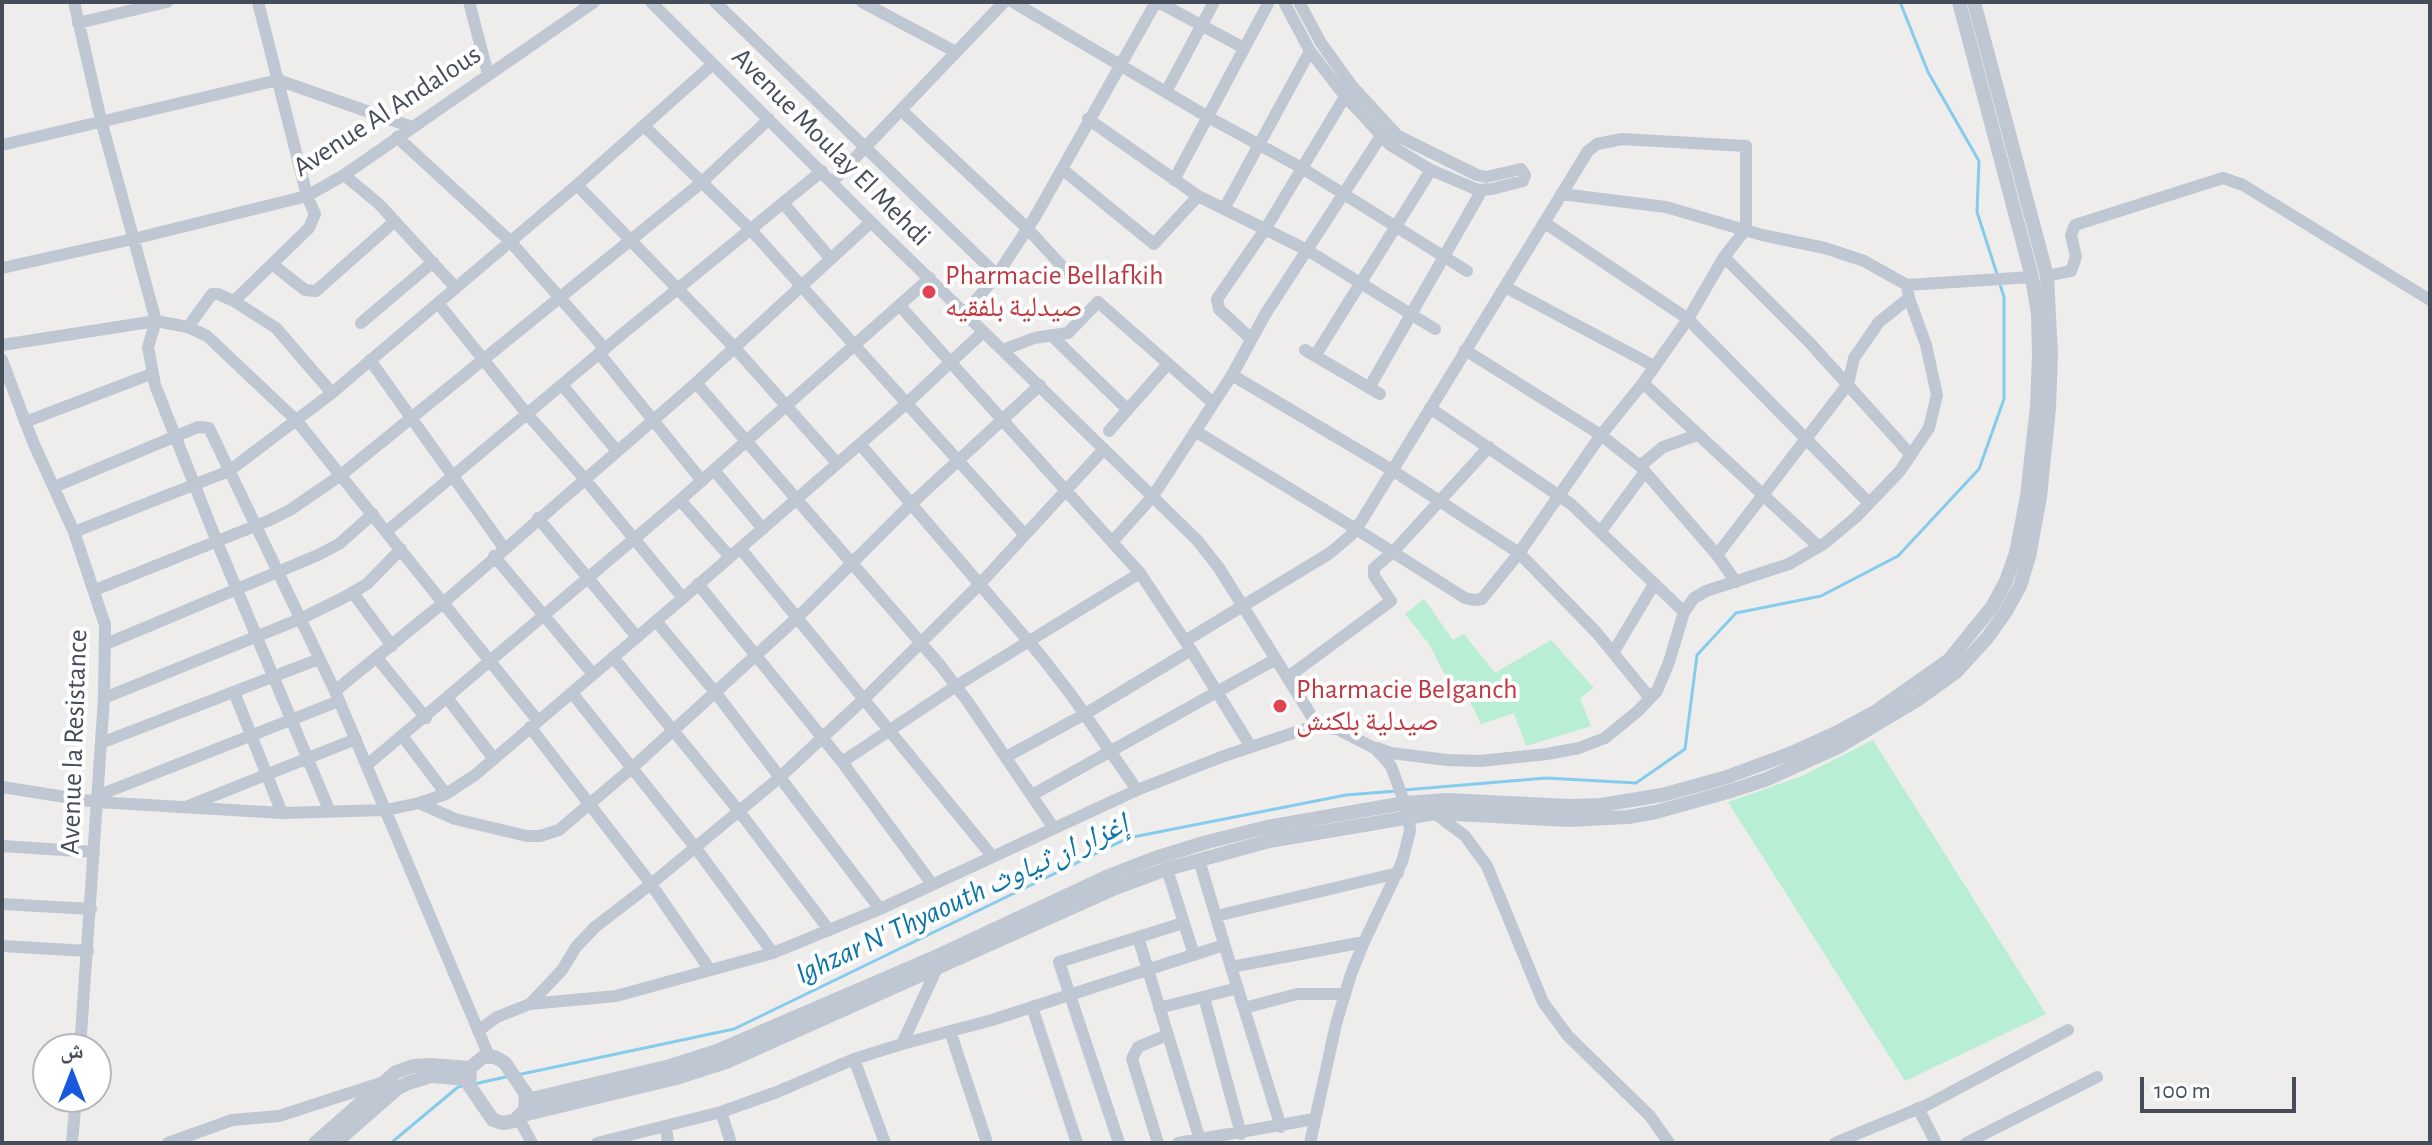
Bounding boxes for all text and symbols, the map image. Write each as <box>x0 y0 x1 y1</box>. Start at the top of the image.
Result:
street label: Avenue Al Andalous <box>287 38 487 184</box>
street label: Avenue Moulay El Mehdi <box>725 41 937 253</box>
place label: Pharmacie Bellafkih صيدلية بلفقيه <box>945 259 1163 325</box>
marker: Pharmacie Bellafkih صيدلية بلفقيه <box>920 283 938 301</box>
street label: Avenue la Resistance <box>53 629 95 855</box>
place label: Pharmacie Belganch صيدلية بلكنش <box>1296 673 1518 739</box>
marker: Pharmacie Belganch صيدلية بلكنش <box>1271 697 1289 715</box>
water label: Ighzar N' Thyaouth إغزار ان ثياوث <box>790 806 1134 992</box>
north arrow <box>32 1033 112 1113</box>
text: ش <box>60 1040 84 1062</box>
scale bar <box>2144 1061 2300 1111</box>
text: 100 m <box>2154 1079 2211 1103</box>

